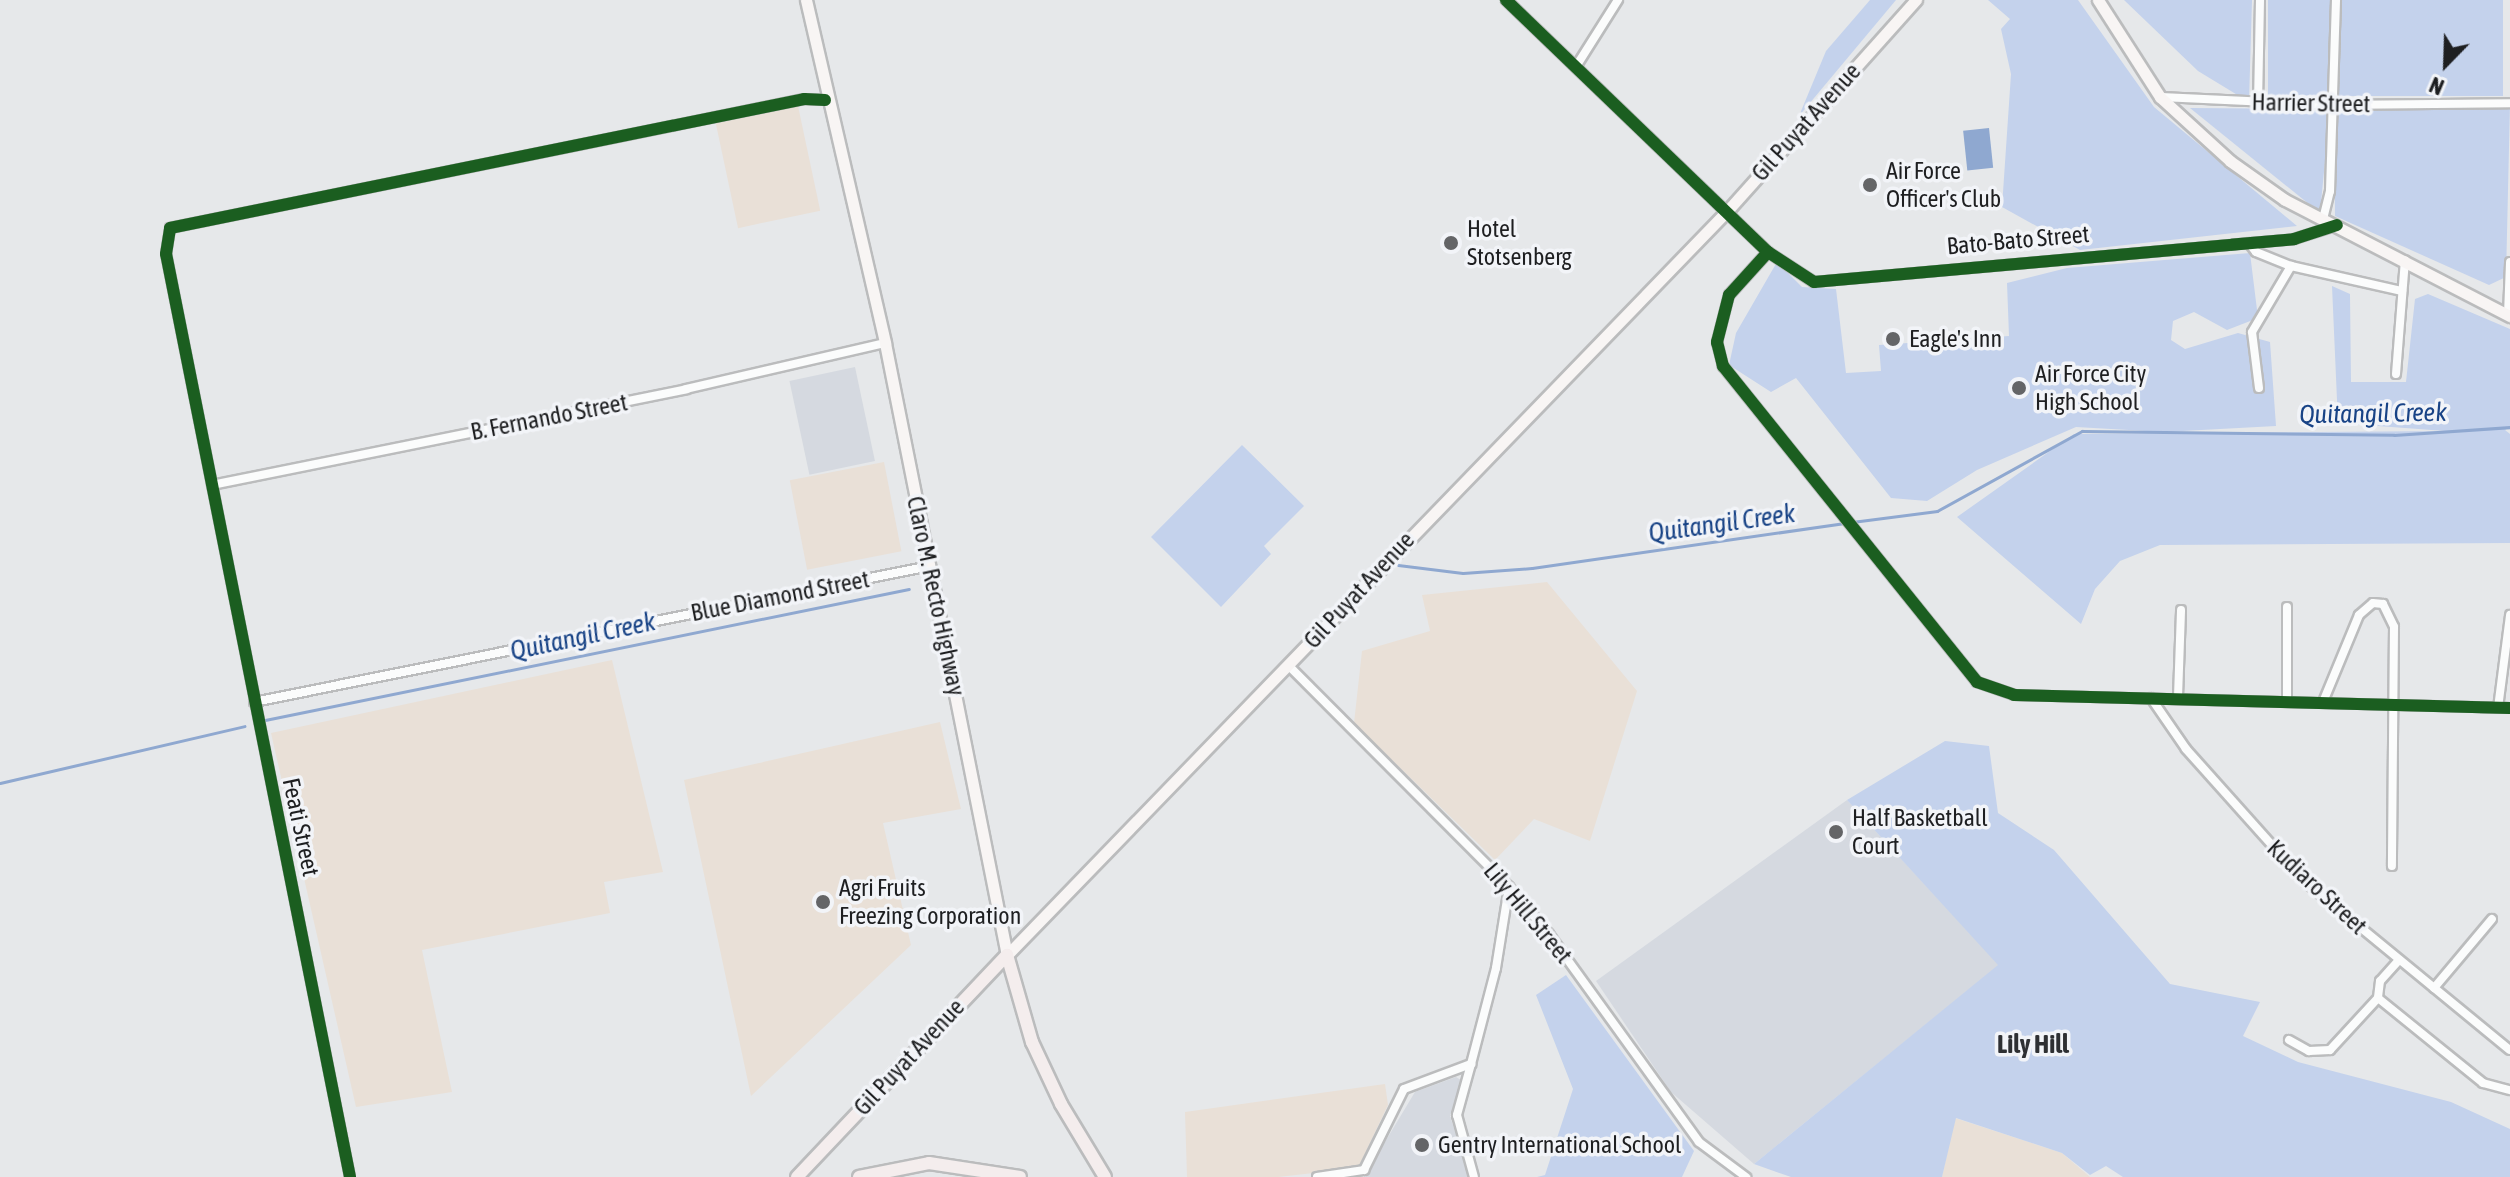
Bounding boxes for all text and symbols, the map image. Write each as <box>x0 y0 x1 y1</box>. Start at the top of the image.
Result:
north arrow <box>2406 24 2486 104</box>
street label: Gil Puyat Avenue <box>1746 57 1866 187</box>
text: N <box>2426 72 2448 101</box>
street label: Harrier Street <box>2251 88 2371 118</box>
place label: Air Force Officer's Club <box>1886 157 2001 213</box>
marker: Air Force Officer's Club <box>1861 176 1879 194</box>
place label: Hotel Stotsenberg <box>1467 215 1572 271</box>
street label: Bato-Bato Street <box>1946 219 2090 261</box>
marker: Hotel Stotsenberg <box>1442 234 1460 252</box>
place label: Eagle's Inn <box>1909 325 2002 353</box>
marker: Eagle's Inn <box>1884 330 1902 348</box>
place label: Air Force City High School <box>2035 360 2146 416</box>
marker: Air Force City High School <box>2010 379 2028 397</box>
street label: B. Fernando Street <box>468 388 630 446</box>
water label: Quitangil Creek <box>2299 397 2447 431</box>
street label: Claro M. Recto Highway <box>901 494 971 698</box>
water label: Quitangil Creek <box>1647 498 1797 550</box>
street label: Gil Puyat Avenue <box>1298 526 1420 654</box>
street label: Blue Diamond Street <box>688 565 872 627</box>
water label: Quitangil Creek <box>508 606 658 668</box>
street label: Feati Street <box>277 775 325 879</box>
place label: Half Basketball Court <box>1852 804 1988 860</box>
marker: Half Basketball Court <box>1827 823 1845 841</box>
street label: Kudiaro Street <box>2261 834 2373 940</box>
street label: Lily Hill Street <box>1478 857 1578 969</box>
place label: Agri Fruits Freezing Corporation <box>839 874 1021 930</box>
marker: Agri Fruits Freezing Corporation <box>814 893 832 911</box>
street label: Gil Puyat Avenue <box>848 993 970 1121</box>
district label: Lily Hill <box>1997 1029 2069 1061</box>
place label: Gentry International School <box>1438 1131 1681 1159</box>
marker: Gentry International School <box>1413 1136 1431 1154</box>

